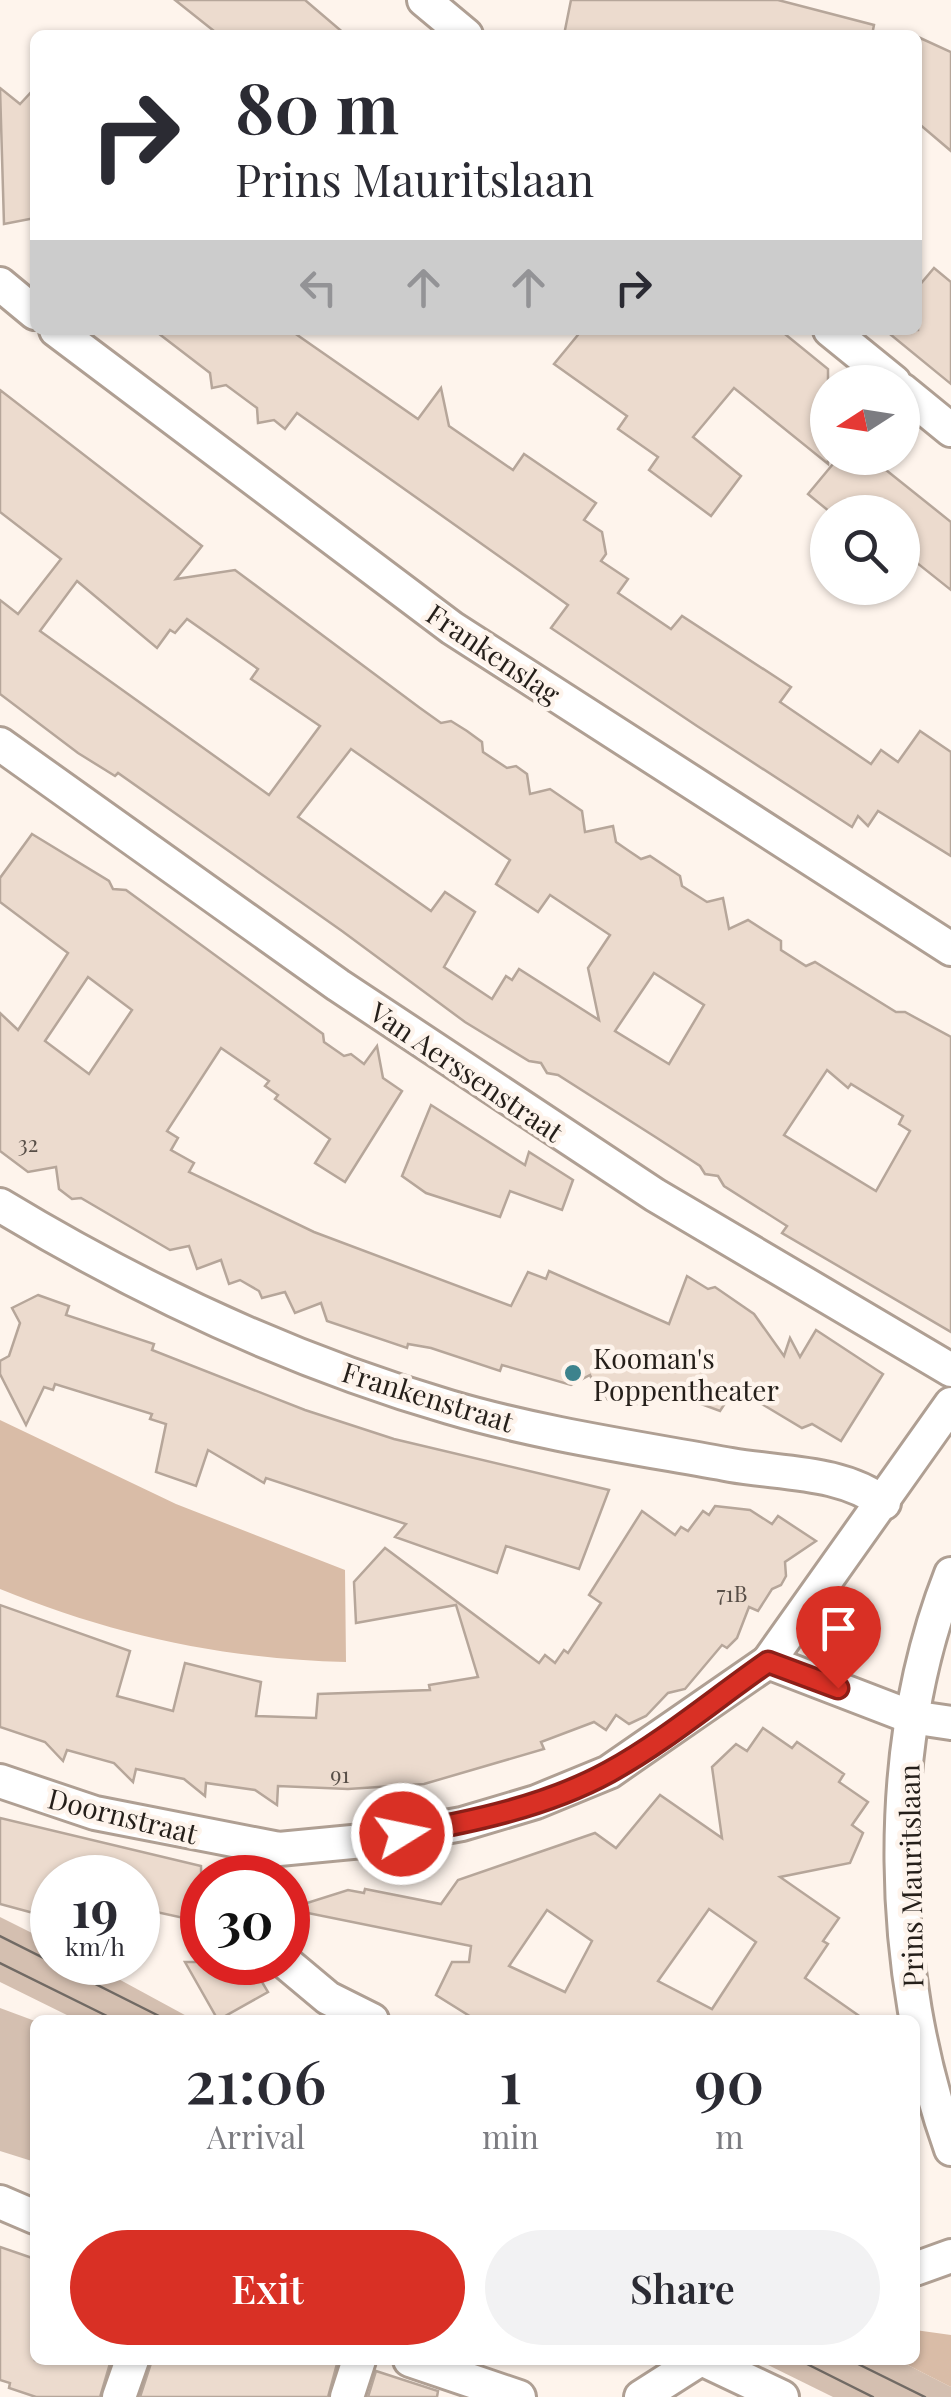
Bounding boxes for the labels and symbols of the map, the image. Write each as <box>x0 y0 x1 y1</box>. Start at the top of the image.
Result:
north arrow <box>810 365 920 475</box>
street label: Frankenslag <box>420 595 568 711</box>
street label: Van Aerssenstraat <box>362 992 572 1150</box>
house number: 32 <box>18 1128 38 1158</box>
place label: Kooman's Poppentheater <box>593 1339 779 1408</box>
street label: Frankenstraat <box>338 1352 519 1440</box>
marker: Kooman's Poppentheater <box>562 1362 584 1384</box>
house number: 71B <box>717 1578 747 1608</box>
pin <box>796 1586 881 1689</box>
house number: 91 <box>330 1759 350 1789</box>
street label: Prins Mauritslaan <box>890 1764 930 1988</box>
street label: Doornstraat <box>44 1779 203 1852</box>
position arrow <box>350 1782 454 1886</box>
speed limit sign: 30 <box>180 1855 310 1985</box>

